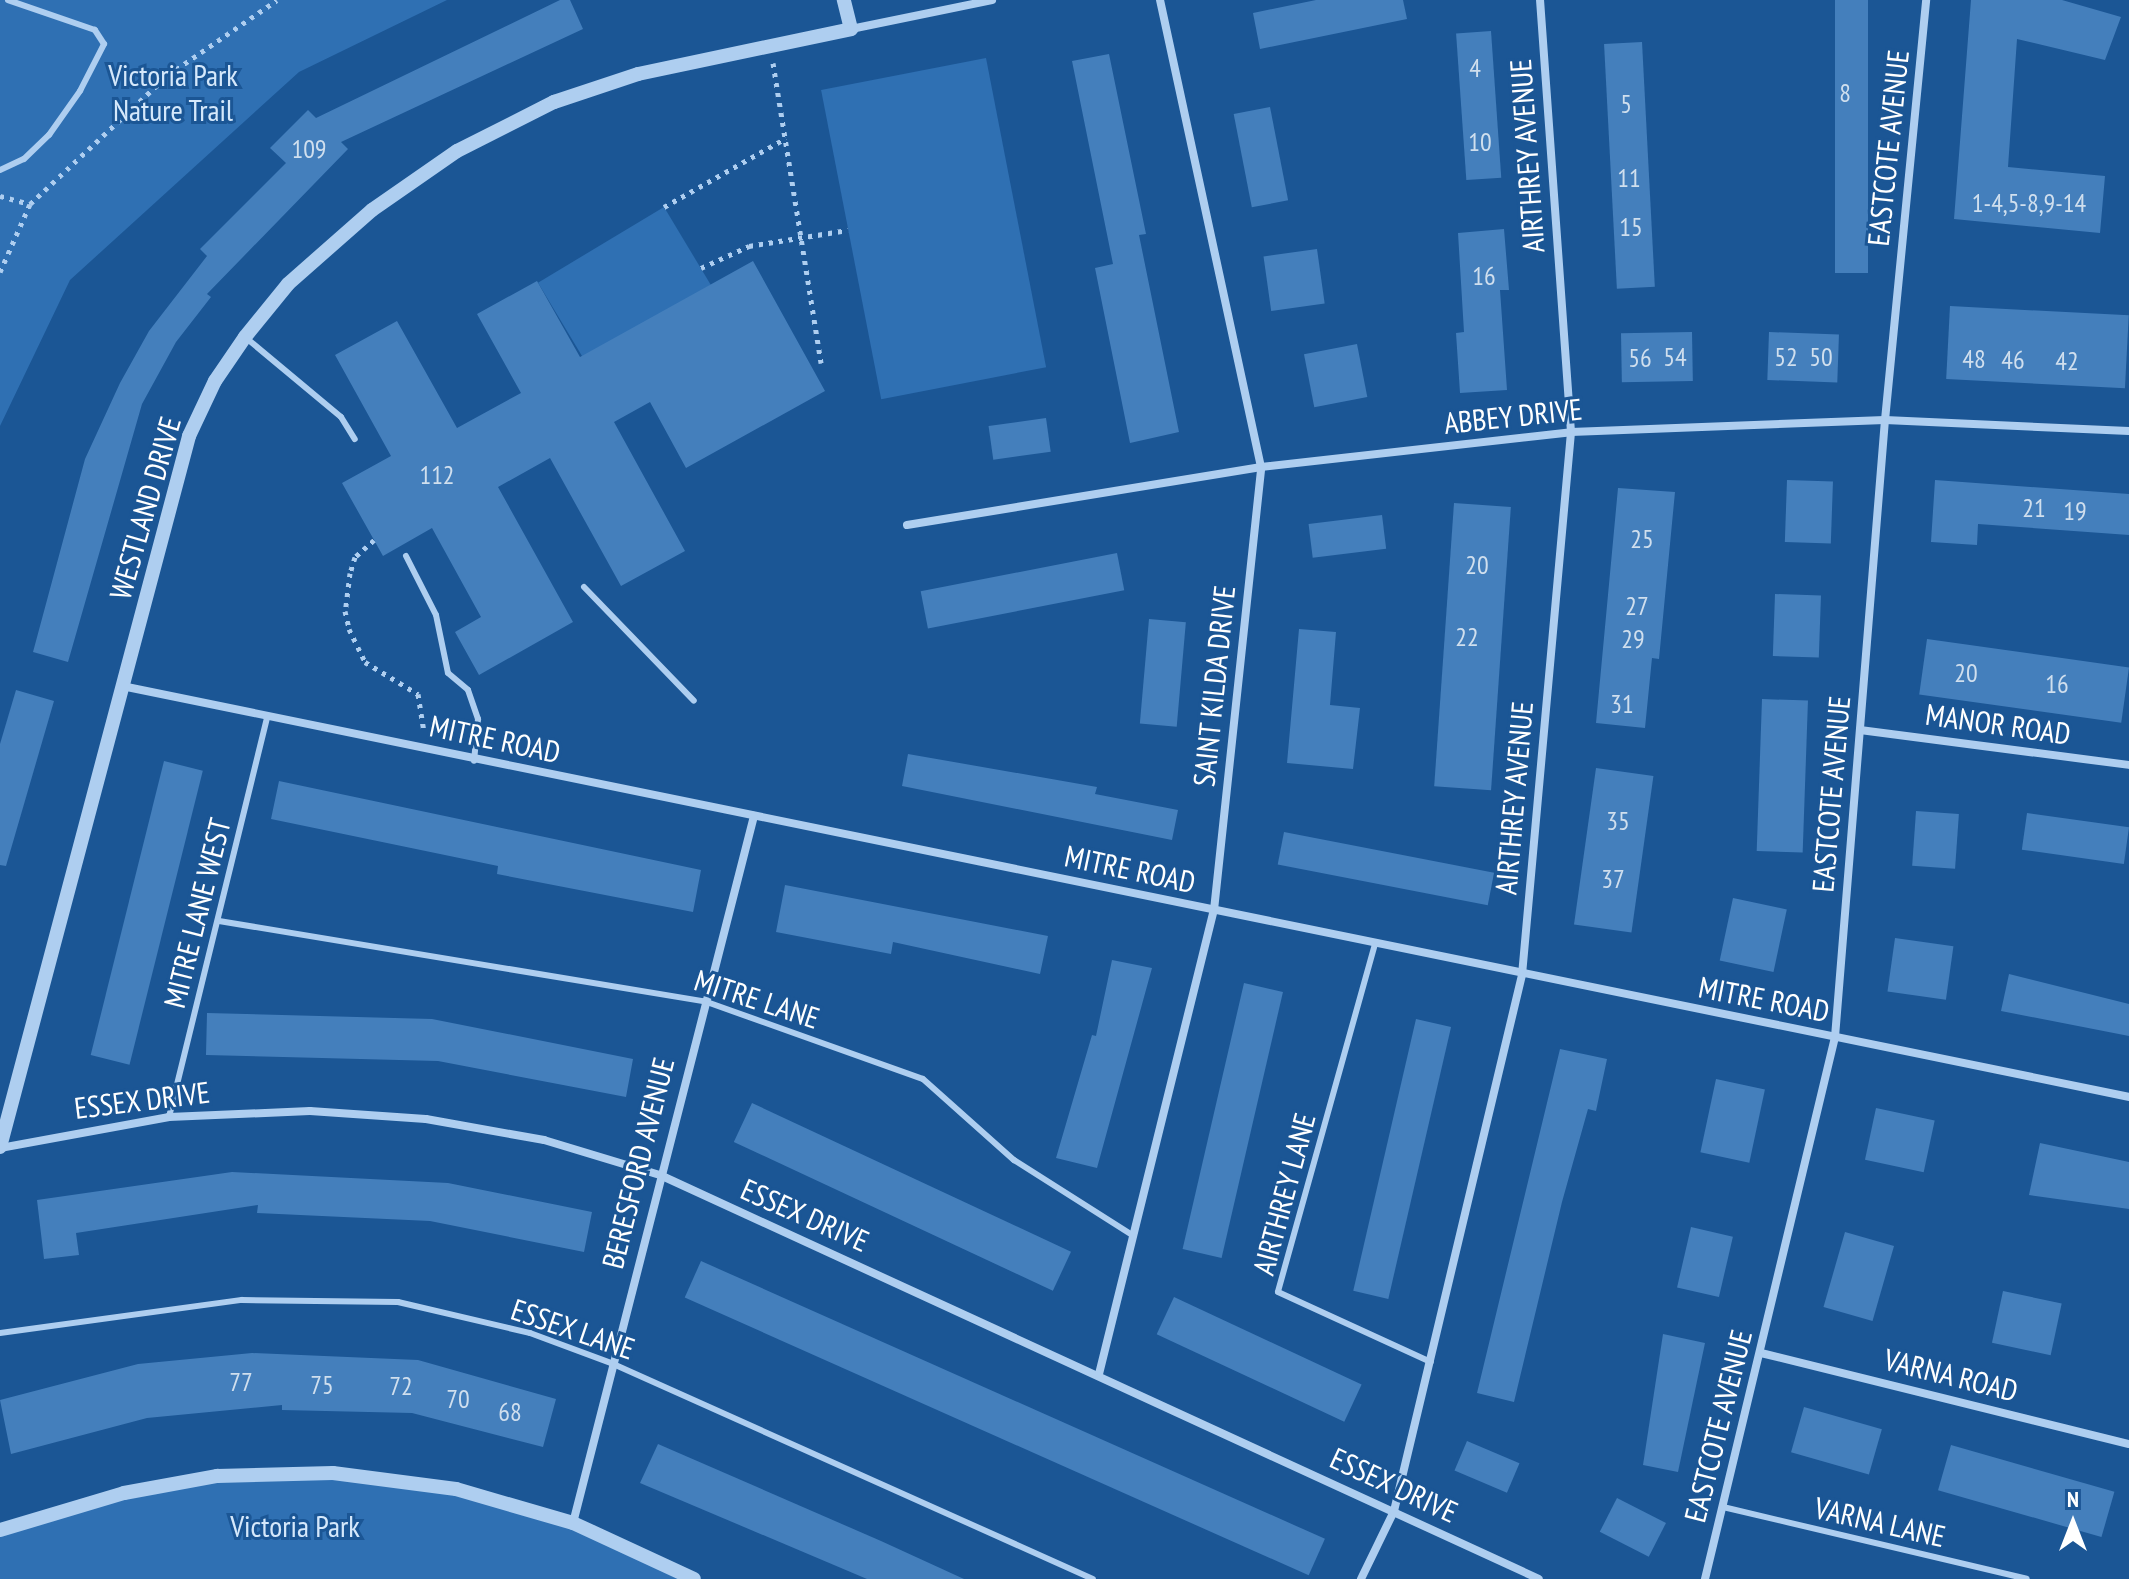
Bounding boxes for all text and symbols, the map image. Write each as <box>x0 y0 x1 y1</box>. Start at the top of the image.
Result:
street label: EASTCOTE AVENUE <box>1860 48 1916 248</box>
house number: 4 <box>1469 52 1481 84</box>
park label: Victoria Park Nature Trail <box>108 57 238 128</box>
street label: AIRTHREY AVENUE <box>1502 57 1552 255</box>
house number: 8 <box>1839 77 1851 109</box>
house number: 5 <box>1620 88 1632 120</box>
house number: 10 <box>1468 126 1492 158</box>
house number: 109 <box>291 133 327 165</box>
house number: 11 <box>1617 162 1641 194</box>
house number: 1-4,5-8,9-14 <box>1972 187 2086 219</box>
house number: 15 <box>1619 211 1643 243</box>
house number: 16 <box>1472 260 1496 292</box>
house number: 54 <box>1663 341 1687 373</box>
house number: 52 <box>1774 341 1798 373</box>
house number: 50 <box>1809 341 1833 373</box>
house number: 56 <box>1628 342 1652 374</box>
house number: 48 <box>1962 343 1986 375</box>
house number: 46 <box>2001 344 2025 376</box>
house number: 42 <box>2055 345 2079 377</box>
street label: ABBEY DRIVE <box>1442 391 1584 441</box>
street label: WESTLAND DRIVE <box>102 413 188 603</box>
house number: 112 <box>419 459 455 491</box>
house number: 21 <box>2022 492 2046 524</box>
house number: 19 <box>2063 495 2087 527</box>
house number: 25 <box>1630 523 1654 555</box>
house number: 20 <box>1465 549 1489 581</box>
street label: SAINT KILDA DRIVE <box>1185 583 1243 789</box>
house number: 27 <box>1625 590 1649 622</box>
house number: 22 <box>1455 621 1479 653</box>
house number: 29 <box>1621 623 1645 655</box>
house number: 20 <box>1954 657 1978 689</box>
house number: 16 <box>2045 668 2069 700</box>
house number: 31 <box>1610 688 1634 720</box>
street label: EASTCOTE AVENUE <box>1804 694 1858 894</box>
street label: MANOR ROAD <box>1923 696 2073 752</box>
street label: AIRTHREY AVENUE <box>1488 699 1540 897</box>
street label: MITRE ROAD <box>426 708 564 770</box>
house number: 35 <box>1606 805 1630 837</box>
street label: MITRE LANE WEST <box>156 814 238 1012</box>
street label: MITRE ROAD <box>1061 838 1199 900</box>
house number: 37 <box>1601 863 1625 895</box>
street label: MITRE LANE <box>690 962 824 1036</box>
street label: MITRE ROAD <box>1696 969 1832 1029</box>
street label: BERESFORD AVENUE <box>594 1053 682 1273</box>
street label: ESSEX DRIVE <box>72 1074 212 1126</box>
street label: AIRTHREY LANE <box>1245 1109 1323 1279</box>
street label: ESSEX DRIVE <box>735 1171 875 1259</box>
street label: ESSEX LANE <box>506 1291 640 1367</box>
street label: EASTCOTE AVENUE <box>1677 1326 1759 1526</box>
street label: VARNA ROAD <box>1880 1341 2022 1409</box>
house number: 77 <box>229 1366 253 1398</box>
house number: 75 <box>310 1369 334 1401</box>
house number: 72 <box>389 1370 413 1402</box>
house number: 70 <box>446 1383 470 1415</box>
house number: 68 <box>498 1396 522 1428</box>
street label: ESSEX DRIVE <box>1324 1440 1464 1530</box>
north arrow <box>2033 1483 2113 1563</box>
text: N <box>2067 1485 2079 1513</box>
street label: VARNA LANE <box>1811 1489 1949 1555</box>
park label: Victoria Park <box>230 1508 360 1544</box>

